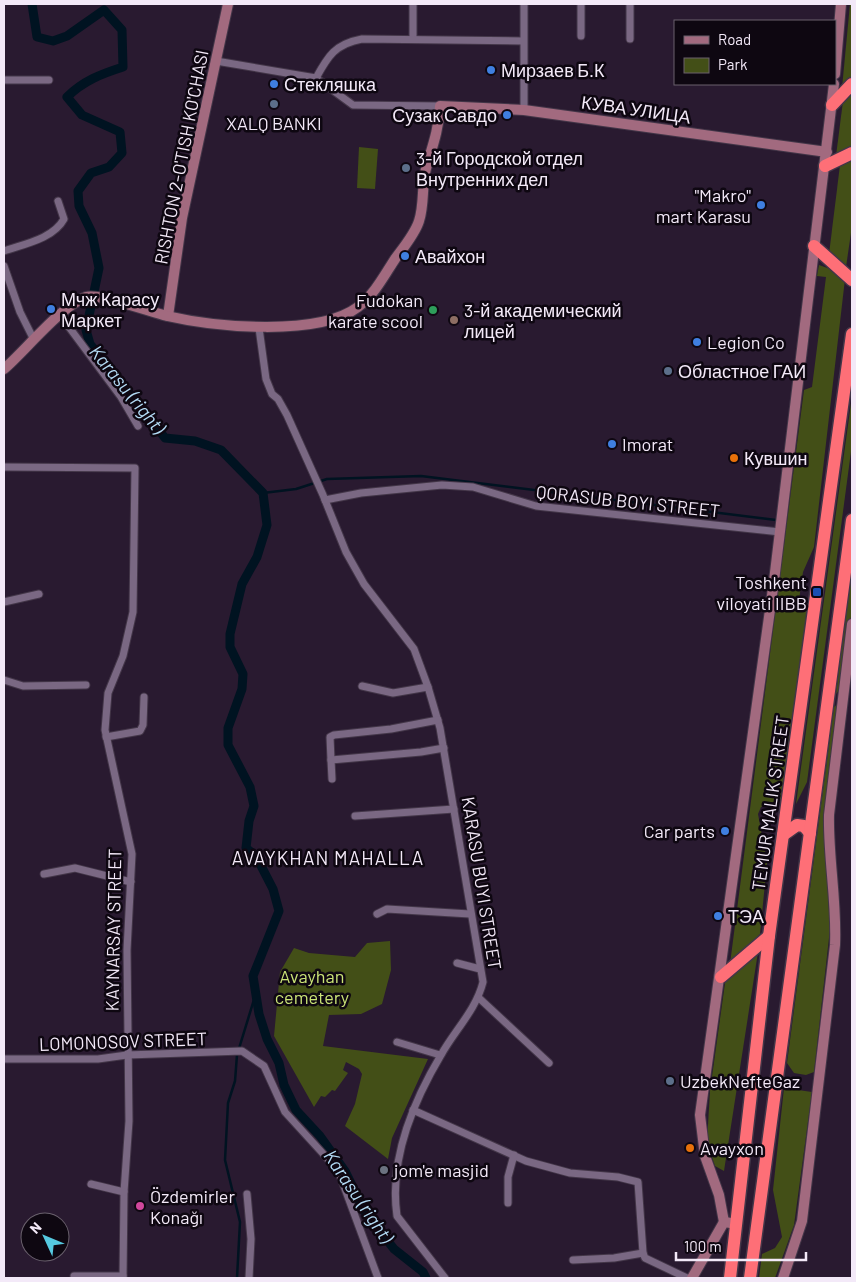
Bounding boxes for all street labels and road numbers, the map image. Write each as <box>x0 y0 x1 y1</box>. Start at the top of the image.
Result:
street label: RISHTON 2-O'TISH KO'CHASI <box>149 48 213 266</box>
street label: КУВА УЛИЦА <box>580 90 692 128</box>
street label: QORASUB BOYI STREET <box>535 480 721 522</box>
street label: TEMUR MALIK STREET <box>747 714 793 892</box>
street label: KARASU BUYI STREET <box>457 795 507 971</box>
street label: KAYNARSAY STREET <box>101 849 125 1011</box>
street label: LOMONOSOV STREET <box>39 1027 207 1055</box>

